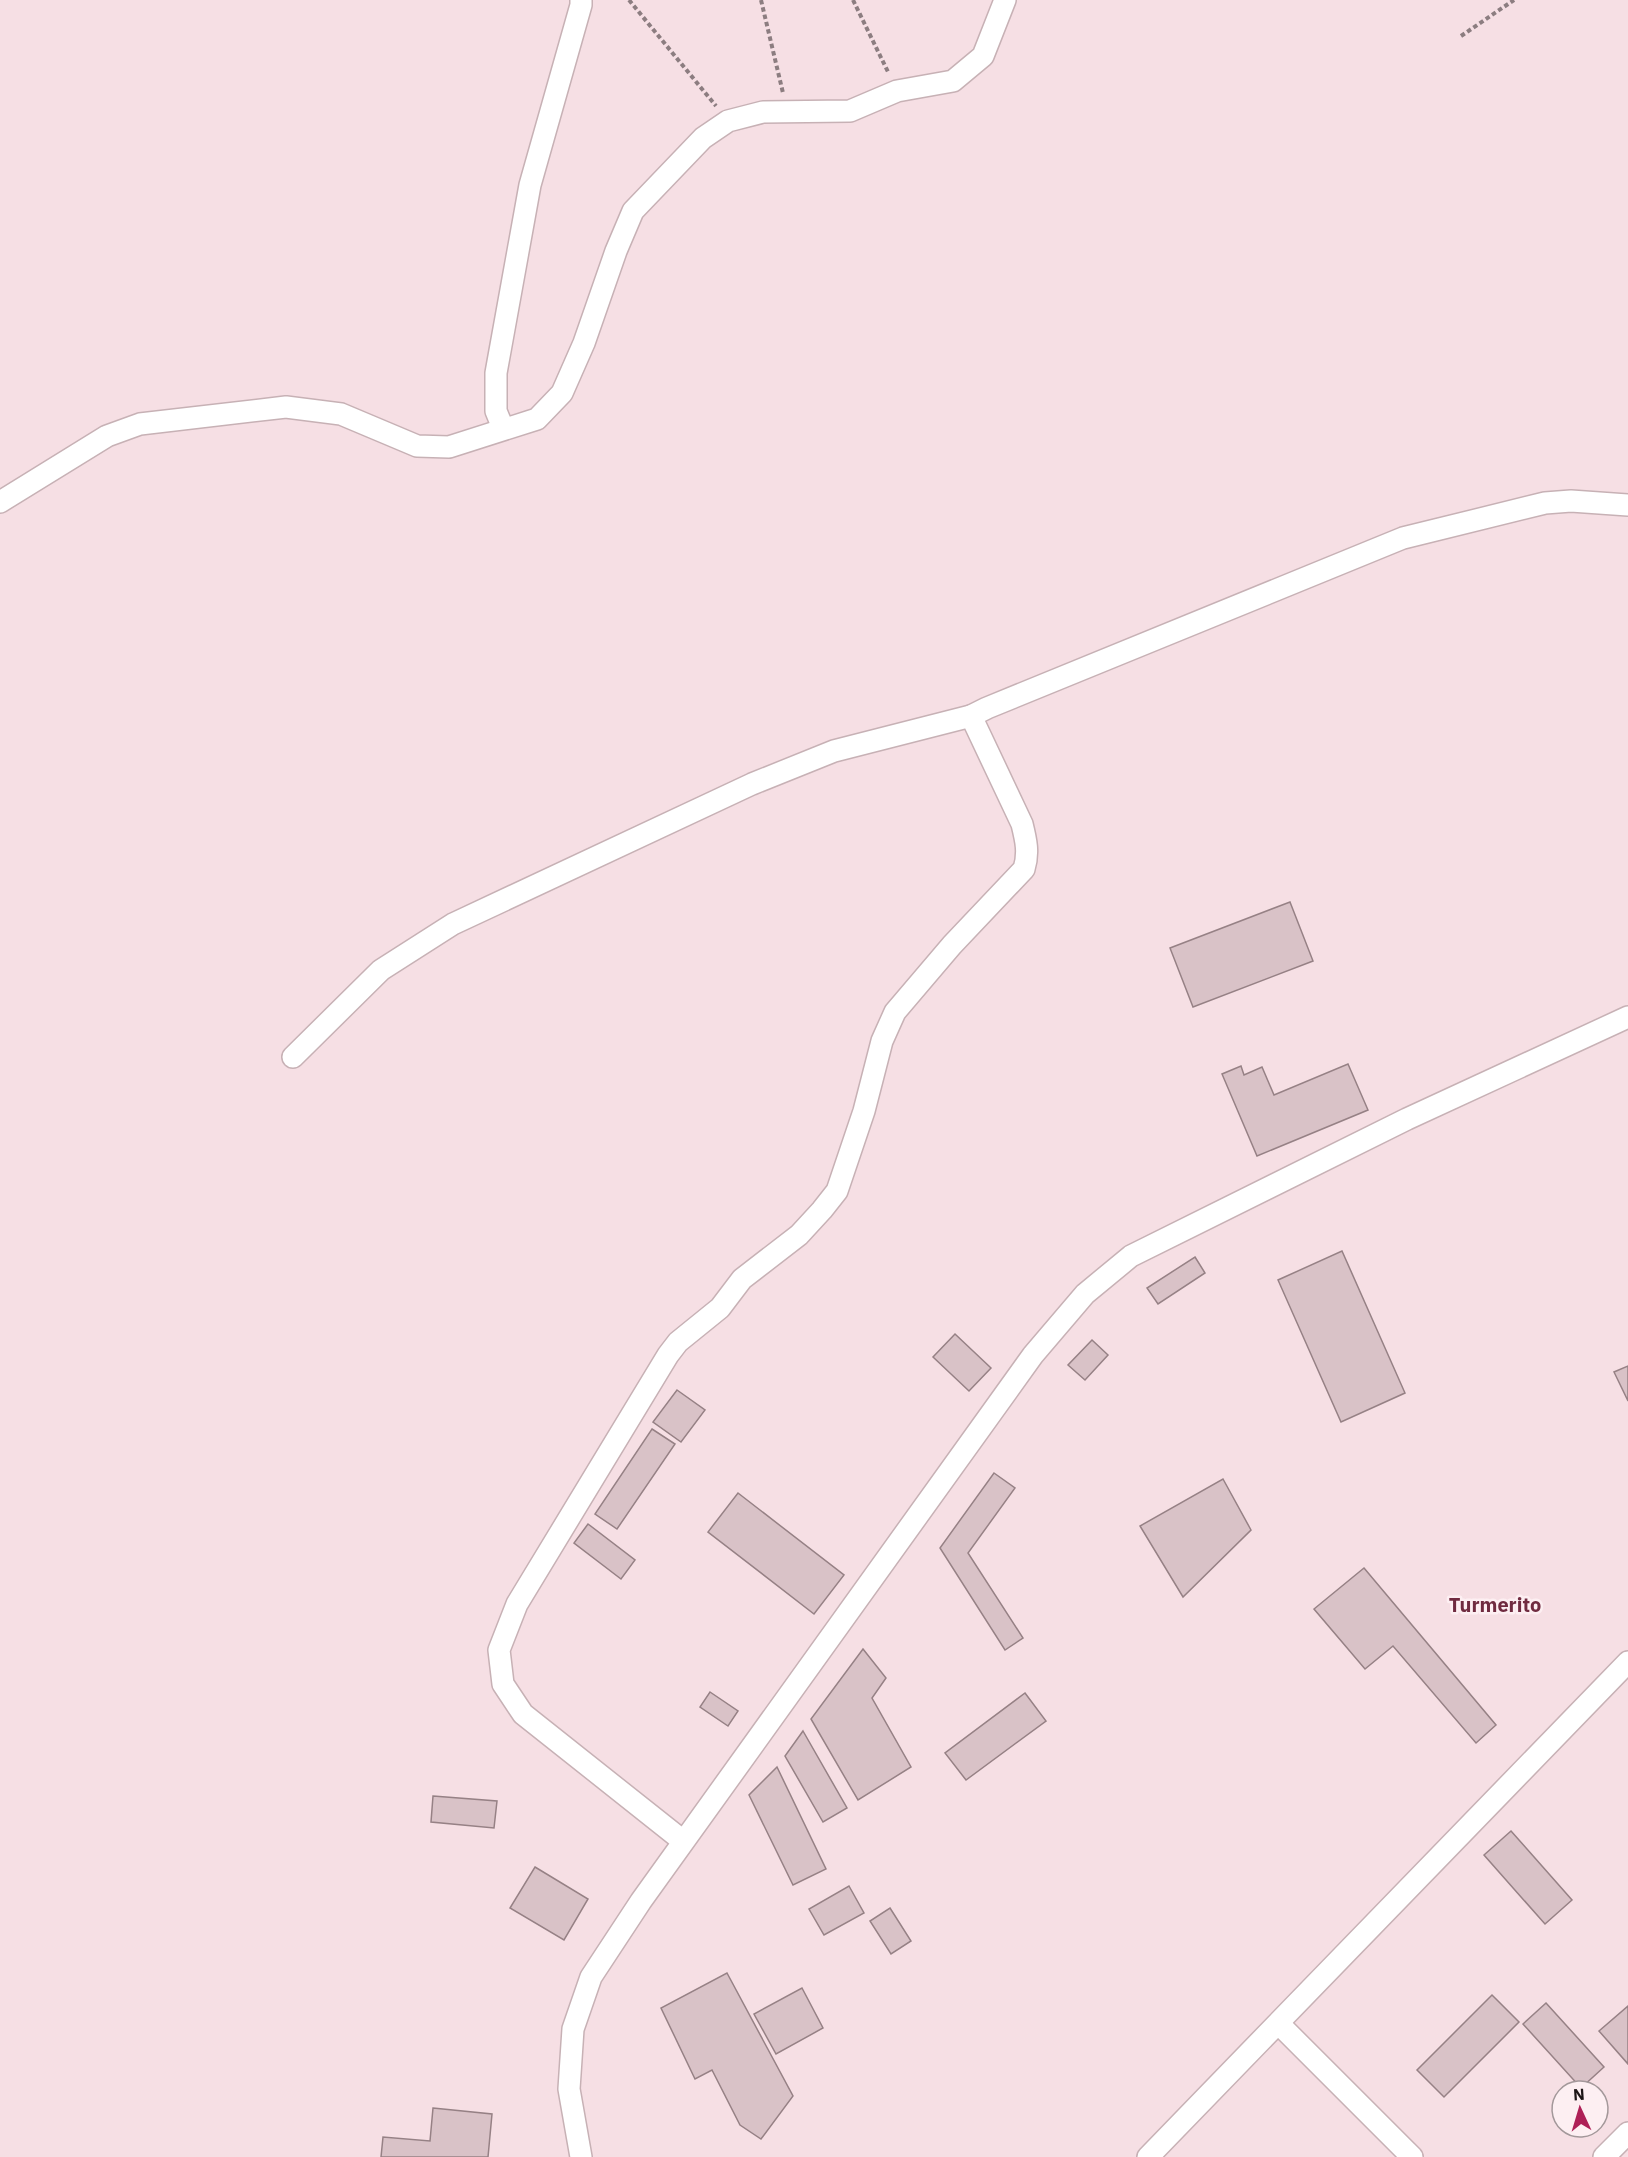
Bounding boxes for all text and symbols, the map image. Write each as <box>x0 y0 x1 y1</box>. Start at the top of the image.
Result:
district label: Turmerito <box>1449 1591 1541 1618</box>
north arrow <box>1550 2079 1610 2139</box>
text: N <box>1572 2084 1585 2104</box>

